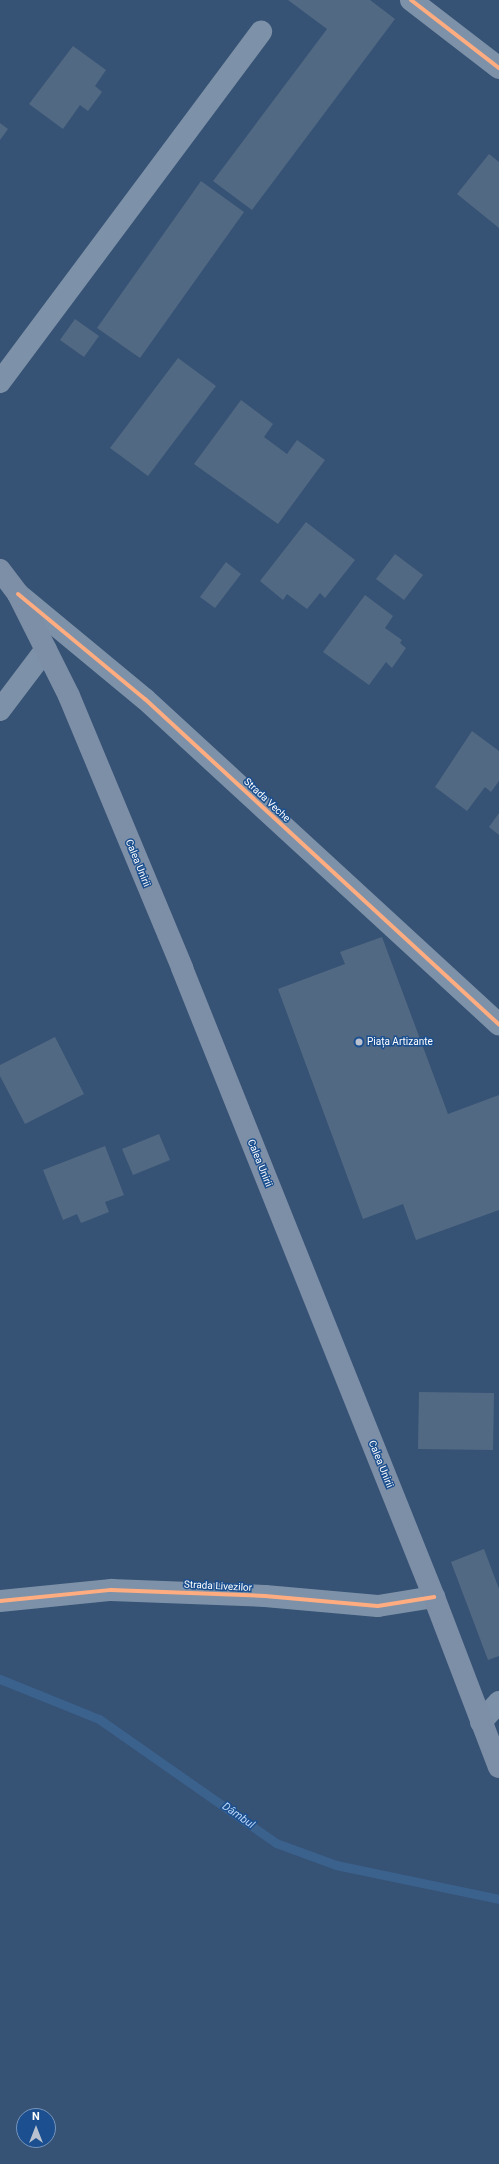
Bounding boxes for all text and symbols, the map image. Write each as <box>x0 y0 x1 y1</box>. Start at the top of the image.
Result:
street label: Strada Veche <box>241 776 293 824</box>
street label: Calea Unirii <box>123 837 153 889</box>
place label: Piața Artizante <box>367 1036 433 1048</box>
marker: Piața Artizante <box>354 1037 364 1047</box>
street label: Calea Unirii <box>245 1137 275 1189</box>
street label: Calea Unirii <box>366 1438 396 1490</box>
street label: Strada Livezilor <box>184 1578 252 1594</box>
water label: Dâmbul <box>219 1800 257 1832</box>
north arrow <box>16 2108 56 2148</box>
text: N <box>32 2110 40 2123</box>

